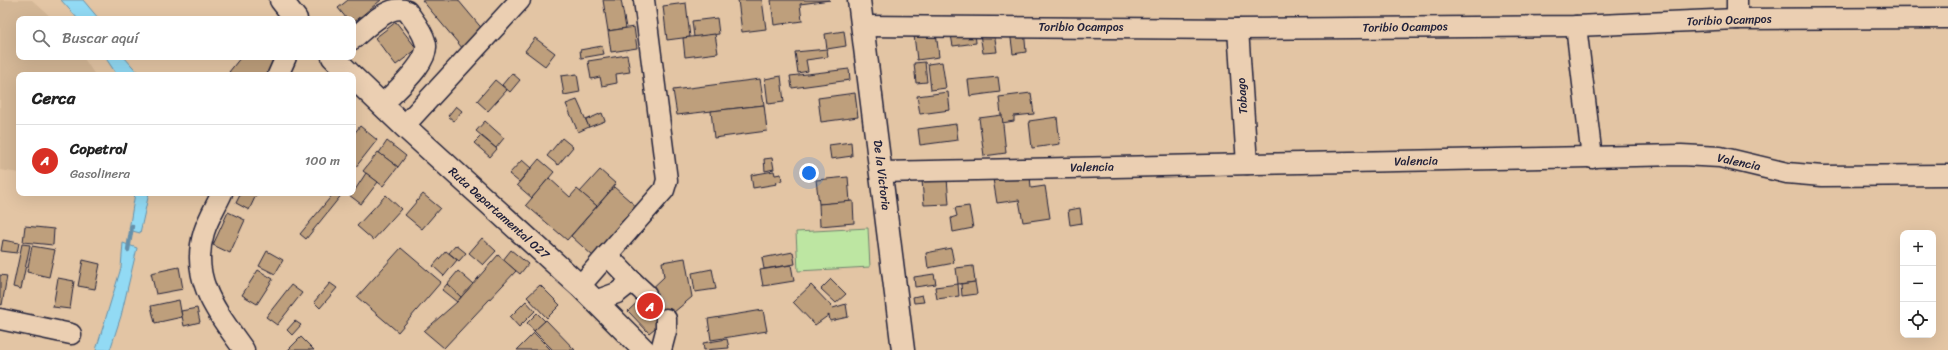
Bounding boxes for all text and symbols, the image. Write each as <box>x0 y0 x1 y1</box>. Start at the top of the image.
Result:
street label: Toribio Ocampos <box>1686 8 1772 32</box>
street label: Toribio Ocampos <box>1362 15 1448 39</box>
search box <box>16 16 356 60</box>
street label: Toribio Ocampos <box>1038 16 1124 38</box>
text: Buscar aquí <box>62 25 139 51</box>
icon: search <box>30 27 52 49</box>
street label: Tobago <box>1230 77 1254 115</box>
text: Cerca <box>32 83 75 113</box>
text: Copetrol <box>70 136 127 162</box>
street label: De la Victoria <box>867 139 897 211</box>
street label: Valencia <box>1715 147 1763 177</box>
text: A <box>41 149 49 172</box>
text: 100 m <box>305 149 340 172</box>
street label: Valencia <box>1394 150 1438 172</box>
street label: Valencia <box>1070 156 1114 178</box>
street label: Ruta Departamental 027 <box>443 161 556 266</box>
text: Gasolinera <box>70 162 130 185</box>
your location <box>799 163 819 183</box>
map controls <box>1900 230 1936 338</box>
button: + <box>1900 230 1936 266</box>
button: − <box>1900 266 1936 302</box>
pin: A <box>637 291 663 321</box>
button: locate <box>1900 302 1936 338</box>

